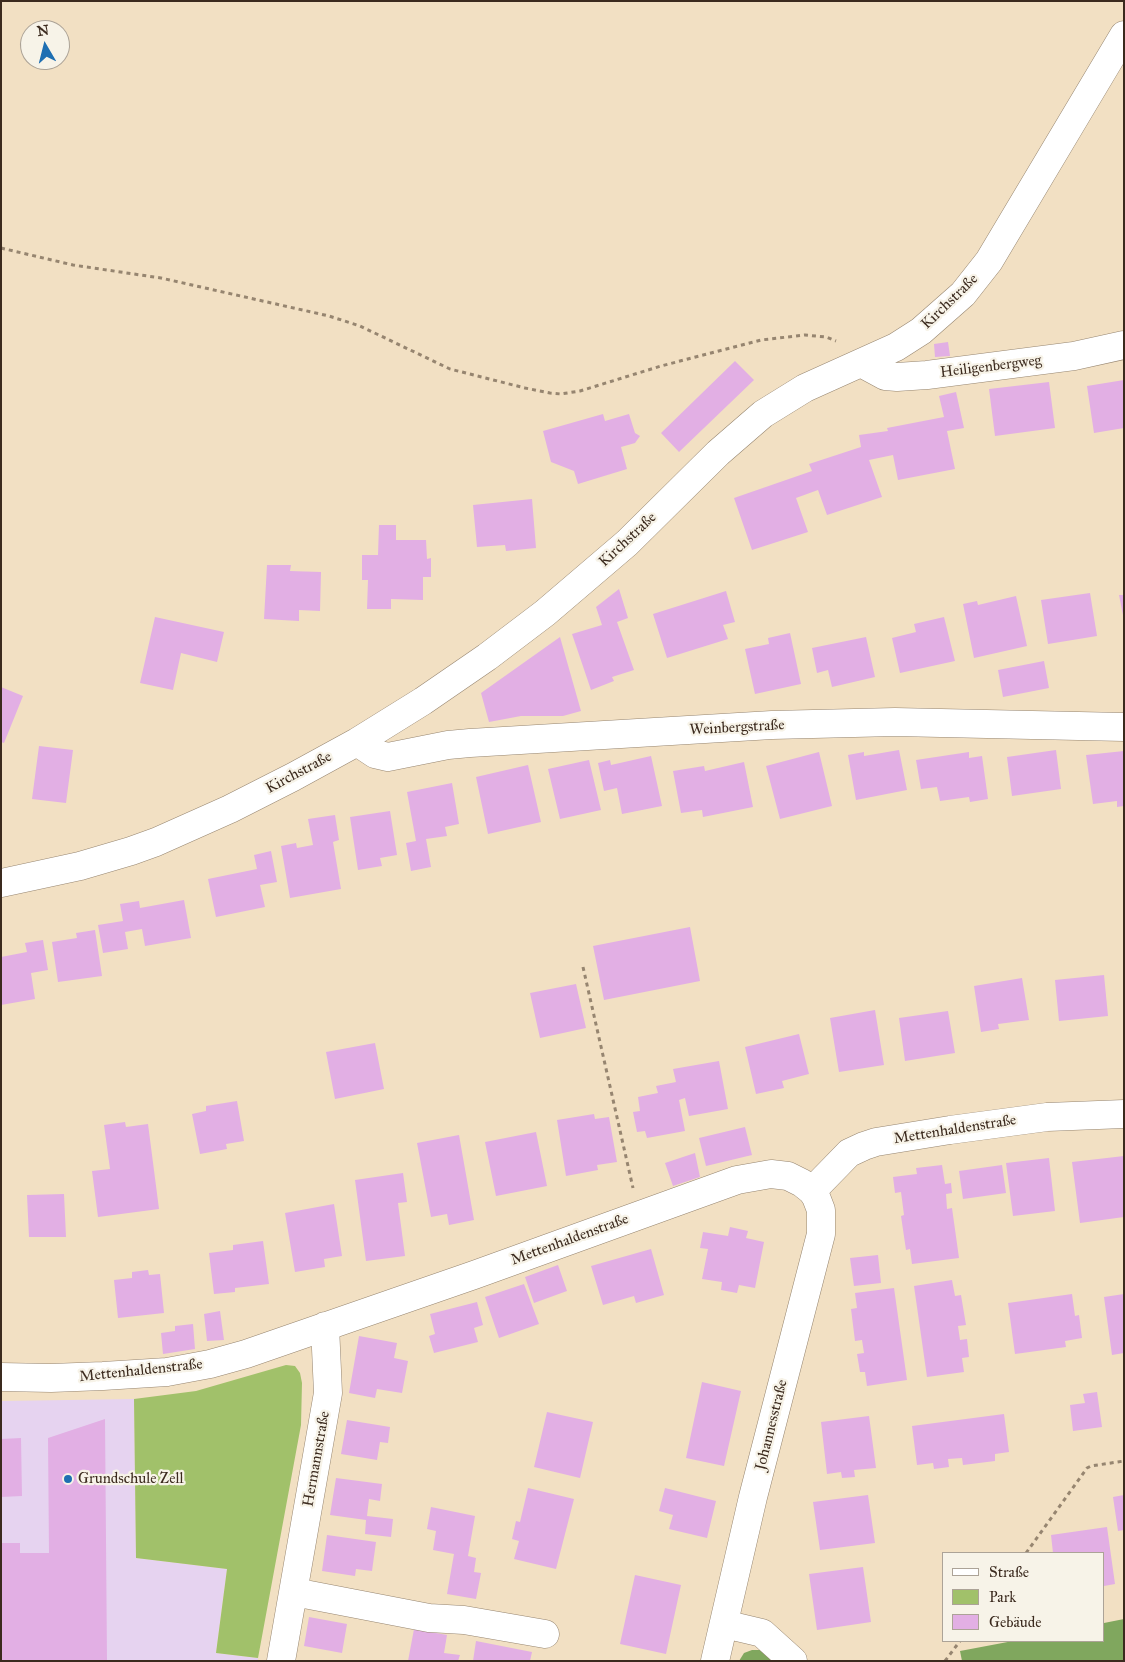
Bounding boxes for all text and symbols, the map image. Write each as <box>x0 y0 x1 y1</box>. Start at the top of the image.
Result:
north arrow <box>20 20 70 70</box>
text: N <box>36 21 50 40</box>
street label: Kirchstraße <box>918 271 982 333</box>
street label: Heiligenbergweg <box>939 352 1043 382</box>
street label: Kirchstraße <box>596 509 660 571</box>
street label: Weinbergstraße <box>689 717 785 739</box>
street label: Kirchstraße <box>263 748 335 798</box>
street label: Mettenhaldenstraße <box>892 1111 1018 1149</box>
street label: Mettenhaldenstraße <box>509 1210 631 1270</box>
street label: Mettenhaldenstraße <box>78 1356 204 1386</box>
street label: Johannesstraße <box>752 1378 792 1472</box>
street label: Hermannstraße <box>300 1410 334 1508</box>
place label: Grundschule Zell <box>78 1470 184 1488</box>
marker: Grundschule Zell <box>62 1473 74 1485</box>
legend <box>942 1552 1105 1642</box>
text: Straße <box>989 1563 1029 1581</box>
text: Park <box>989 1588 1016 1606</box>
text: Gebäude <box>989 1613 1042 1631</box>

